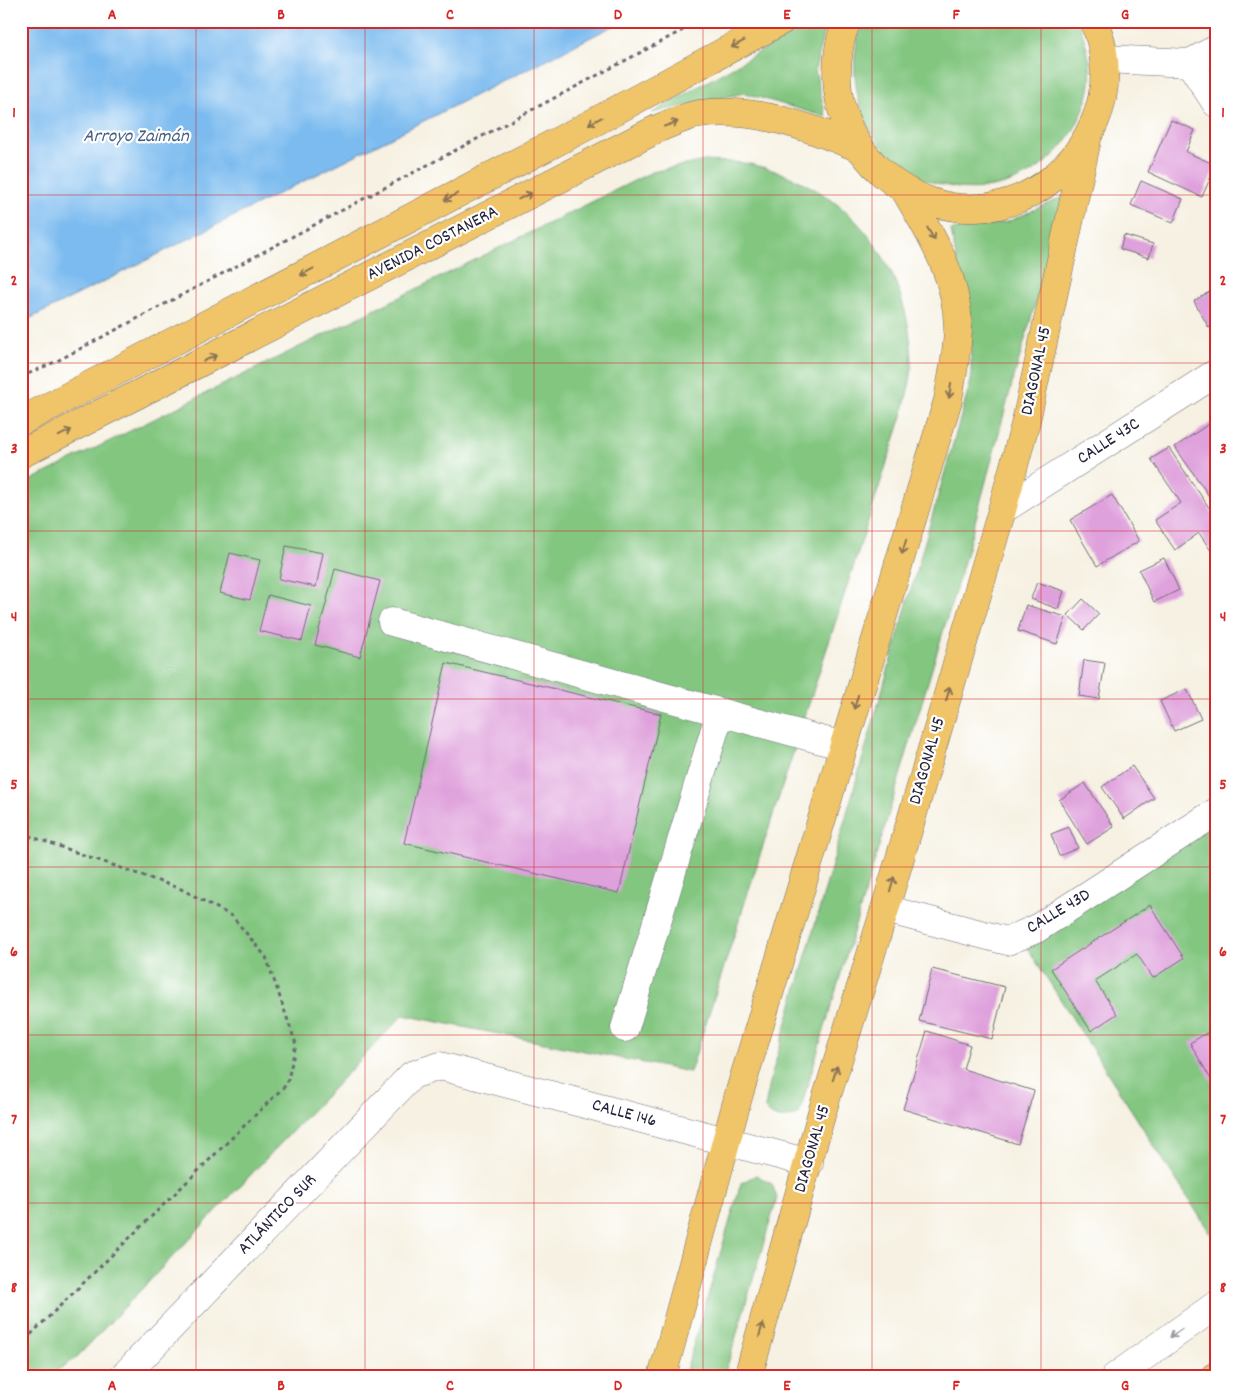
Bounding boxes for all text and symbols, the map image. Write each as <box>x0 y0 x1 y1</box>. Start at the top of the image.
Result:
text: A <box>108 4 117 27</box>
text: B <box>277 4 285 27</box>
text: C <box>446 4 454 27</box>
text: D <box>614 4 623 27</box>
text: E <box>783 4 791 27</box>
text: F <box>952 4 960 27</box>
text: G <box>1121 4 1129 27</box>
one-way arrow <box>731 39 746 49</box>
text: 1 <box>12 102 16 125</box>
text: 1 <box>1221 102 1225 125</box>
one-way arrow <box>588 117 603 126</box>
one-way arrow <box>662 118 678 128</box>
water label: Arroyo Zaimán <box>83 124 190 151</box>
one-way arrow <box>517 191 532 200</box>
one-way arrow <box>444 192 459 202</box>
street label: AVENIDA COSTANERA <box>363 200 503 288</box>
one-way arrow <box>926 226 936 241</box>
one-way arrow <box>300 267 315 277</box>
text: 2 <box>11 270 18 293</box>
text: 2 <box>1220 270 1227 293</box>
street label: DIAGONAL 45 <box>1015 324 1059 418</box>
one-way arrow <box>202 353 217 363</box>
one-way arrow <box>944 382 954 398</box>
street label: CALLE 43C <box>1073 412 1145 472</box>
one-way arrow <box>57 428 72 437</box>
text: 3 <box>10 438 18 461</box>
text: 3 <box>1219 438 1227 461</box>
one-way arrow <box>898 538 908 554</box>
text: 4 <box>11 606 17 629</box>
text: 4 <box>1220 606 1226 629</box>
one-way arrow <box>943 687 953 703</box>
one-way arrow <box>851 694 861 710</box>
street label: DIAGONAL 45 <box>904 714 952 808</box>
text: 5 <box>10 774 18 797</box>
text: 5 <box>1219 774 1227 797</box>
one-way arrow <box>888 876 898 892</box>
street label: CALLE 43D <box>1022 883 1096 941</box>
text: 6 <box>10 941 18 964</box>
text: 6 <box>1219 941 1227 964</box>
one-way arrow <box>830 1065 840 1081</box>
street label: CALLE 146 <box>589 1093 659 1135</box>
street label: DIAGONAL 45 <box>789 1102 837 1196</box>
text: 7 <box>11 1109 17 1132</box>
text: 7 <box>1220 1109 1226 1132</box>
street label: ATLÁNTICO SUR <box>233 1169 323 1261</box>
text: 8 <box>11 1277 18 1300</box>
text: 8 <box>1220 1277 1227 1300</box>
one-way arrow <box>757 1322 766 1338</box>
one-way arrow <box>1169 1328 1183 1338</box>
text: A <box>108 1375 117 1398</box>
text: B <box>277 1375 285 1398</box>
text: C <box>446 1375 454 1398</box>
text: D <box>614 1375 623 1398</box>
text: E <box>783 1375 791 1398</box>
text: F <box>952 1375 960 1398</box>
text: G <box>1121 1375 1129 1398</box>

